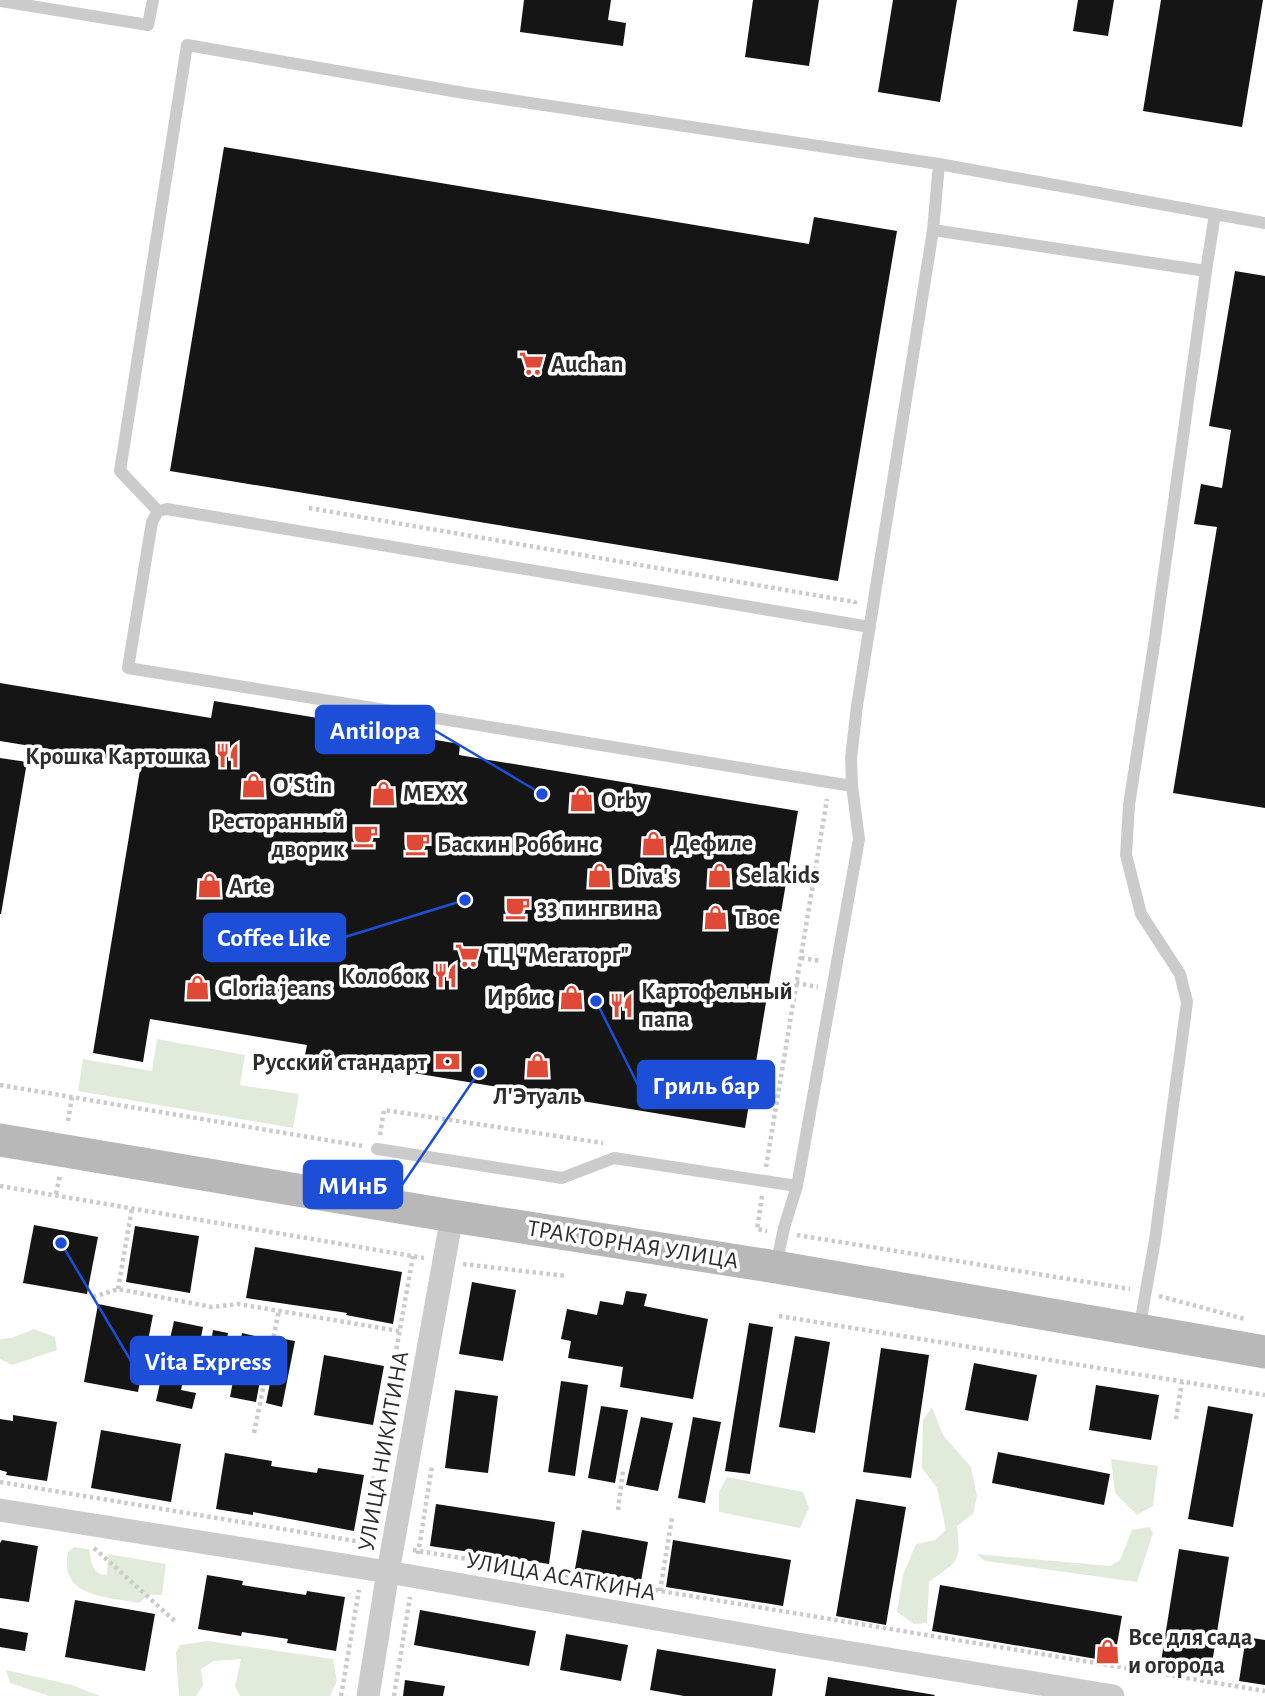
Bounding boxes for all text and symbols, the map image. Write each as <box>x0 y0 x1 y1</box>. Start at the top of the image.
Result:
supermarket icon: Auchan <box>517 350 545 378</box>
place label: Auchan <box>551 353 623 377</box>
callout: Antilopa <box>316 706 434 753</box>
text: Antilopa <box>330 718 420 744</box>
restaurant icon: Крошка Картошка <box>213 742 241 770</box>
place label: Крошка Картошка <box>25 745 207 769</box>
shop icon: O'Stin <box>239 771 267 799</box>
place label: O'Stin <box>273 774 332 798</box>
shop icon: MEXX <box>369 779 397 807</box>
place label: MEXX <box>403 782 464 806</box>
shop icon: Orby <box>567 786 595 814</box>
place label: Orby <box>601 789 648 813</box>
place label: Ресторанный дворик <box>211 810 345 862</box>
cafe icon: Ресторанный дворик <box>351 821 379 849</box>
shop icon: Дефиле <box>639 829 667 857</box>
cafe icon: Баскин Роббинс <box>403 830 431 858</box>
place label: Дефиле <box>673 832 753 856</box>
place label: Баскин Роббинс <box>437 833 599 857</box>
shop icon: Selakids <box>705 861 733 889</box>
shop icon: Diva's <box>586 862 614 890</box>
place label: Selakids <box>739 864 820 888</box>
place label: Diva's <box>620 865 677 889</box>
shop icon: Arte <box>195 872 223 900</box>
place label: Arte <box>229 875 271 899</box>
cafe icon: 33 пингвина <box>503 894 531 922</box>
place label: 33 пингвина <box>537 897 658 921</box>
shop icon: Твое <box>701 903 729 931</box>
place label: Твое <box>735 906 780 930</box>
callout: Coffee Like <box>204 914 345 961</box>
text: Coffee Like <box>217 925 331 951</box>
supermarket icon: ТЦ "Мегаторг" <box>453 941 481 969</box>
place label: ТЦ "Мегаторг" <box>487 944 629 968</box>
restaurant icon: Колобок <box>432 962 460 990</box>
place label: Колобок <box>341 965 426 989</box>
shop icon: Gloria jeans <box>184 974 212 1002</box>
place label: Gloria jeans <box>218 977 331 1001</box>
place label: Картофельный папа <box>641 980 793 1032</box>
shop icon: Ирбис <box>557 983 585 1011</box>
place label: Ирбис <box>487 986 551 1010</box>
restaurant icon: Картофельный папа <box>607 991 635 1019</box>
bank icon: Русский стандарт <box>433 1048 461 1076</box>
place label: Русский стандарт <box>252 1051 428 1075</box>
shop icon: Л'Этуаль <box>523 1051 551 1079</box>
callout: Гриль бар <box>638 1061 774 1108</box>
text: Гриль бар <box>652 1073 760 1099</box>
place label: Л'Этуаль <box>493 1085 581 1109</box>
callout: МИнБ <box>304 1161 402 1208</box>
text: МИнБ <box>318 1173 388 1199</box>
street label: ТРАКТОРНАЯ УЛИЦА <box>526 1216 740 1274</box>
callout: Vita Express <box>131 1337 286 1384</box>
text: Vita Express <box>144 1349 272 1375</box>
street label: УЛИЦА НИКИТИНА <box>355 1349 413 1553</box>
street label: УЛИЦА АСАТКИНА <box>464 1548 658 1605</box>
place label: Все для сада и огорода <box>1128 1626 1252 1678</box>
shop icon: Все для сада и огорода <box>1094 1637 1122 1665</box>

